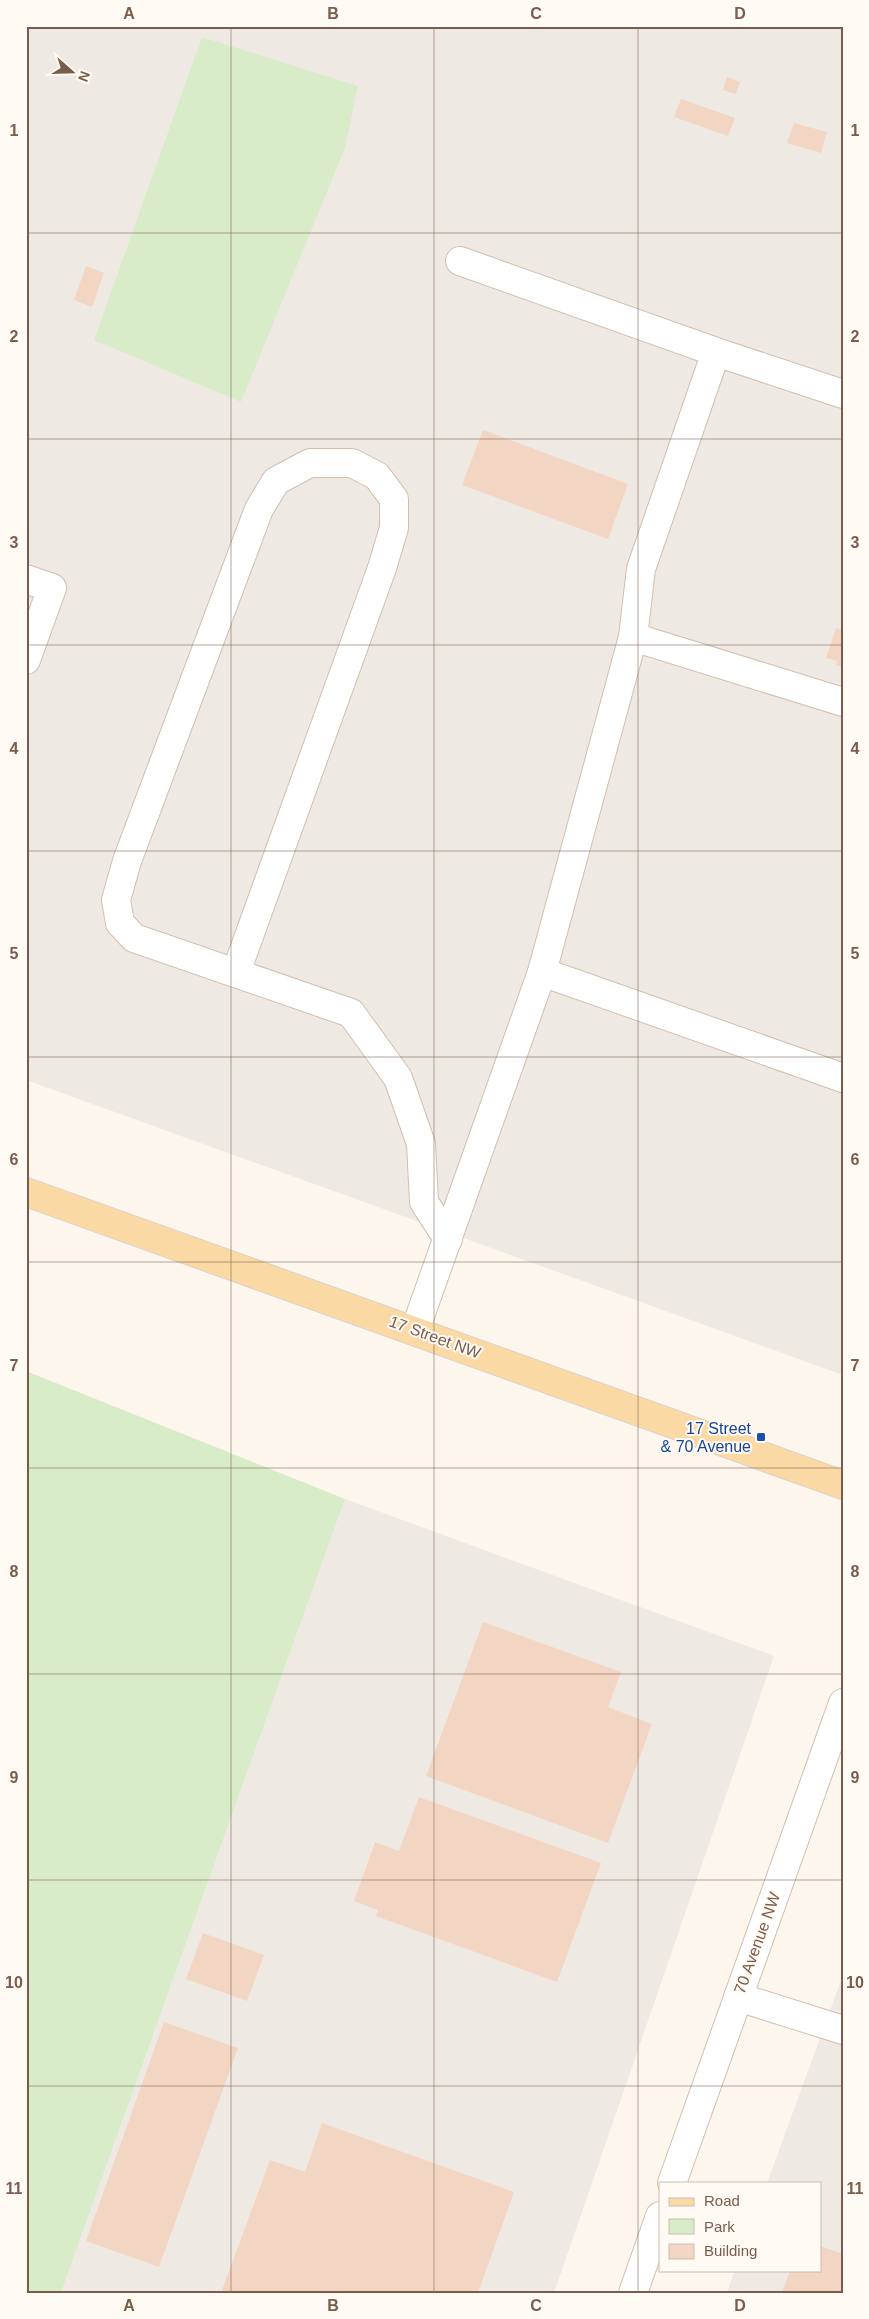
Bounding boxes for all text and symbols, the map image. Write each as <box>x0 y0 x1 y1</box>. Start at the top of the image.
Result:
text: A <box>123 5 135 22</box>
text: B <box>327 5 339 22</box>
text: C <box>530 5 542 22</box>
text: D <box>734 5 746 22</box>
north arrow <box>48 48 98 98</box>
text: N <box>75 69 93 84</box>
text: 1 <box>10 122 19 139</box>
text: 1 <box>851 122 860 139</box>
text: 2 <box>10 328 19 345</box>
text: 2 <box>851 328 860 345</box>
text: 3 <box>10 534 19 551</box>
text: 3 <box>851 534 860 551</box>
text: 4 <box>10 740 19 757</box>
text: 4 <box>851 740 860 757</box>
text: 5 <box>10 945 19 962</box>
text: 5 <box>851 945 860 962</box>
text: 6 <box>10 1151 19 1168</box>
text: 6 <box>851 1151 860 1168</box>
street label: 17 Street NW <box>387 1313 484 1362</box>
text: 7 <box>10 1357 19 1374</box>
text: 7 <box>851 1357 860 1374</box>
place label: 17 Street & 70 Avenue <box>661 1420 752 1455</box>
marker: 17 Street & 70 Avenue <box>755 1431 767 1443</box>
text: 8 <box>10 1563 19 1580</box>
text: 8 <box>851 1563 860 1580</box>
text: 9 <box>10 1769 19 1786</box>
text: 9 <box>851 1769 860 1786</box>
street label: 70 Avenue NW <box>731 1889 783 1996</box>
text: 10 <box>5 1974 23 1991</box>
text: 10 <box>846 1974 864 1991</box>
text: 11 <box>6 2180 23 2197</box>
text: 11 <box>847 2180 864 2197</box>
legend <box>659 2182 822 2272</box>
text: Road <box>704 2192 740 2209</box>
text: Park <box>704 2218 735 2235</box>
text: Building <box>704 2242 757 2259</box>
text: A <box>123 2297 135 2314</box>
text: B <box>327 2297 339 2314</box>
text: C <box>530 2297 542 2314</box>
text: D <box>734 2297 746 2314</box>

